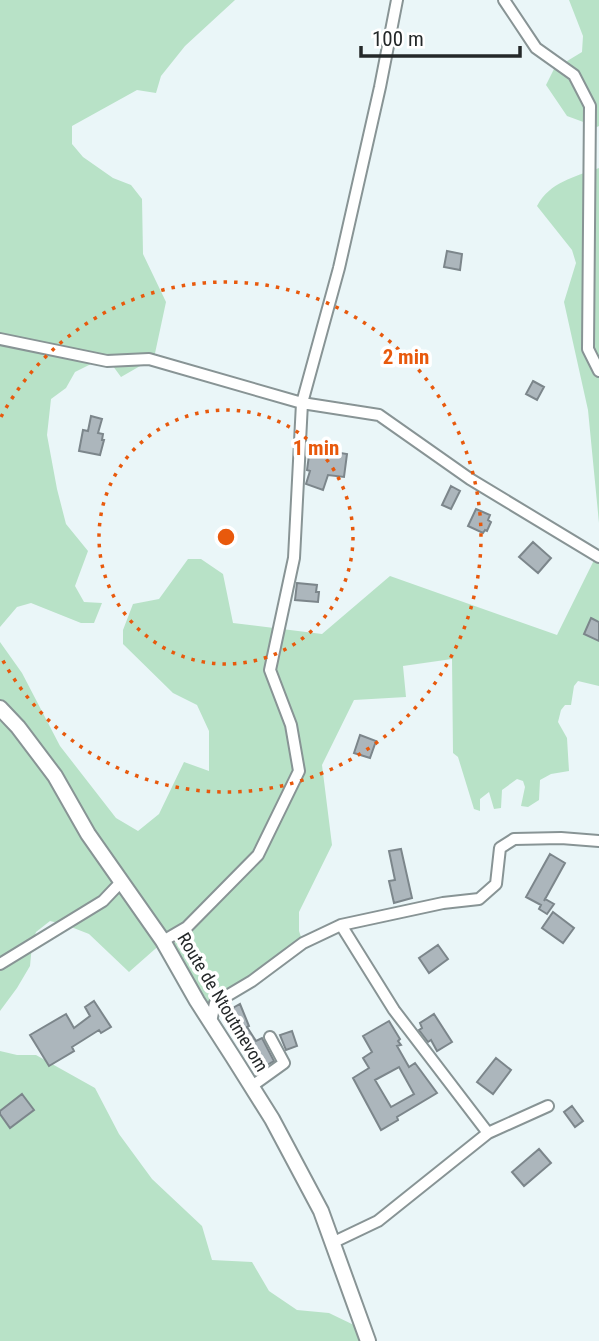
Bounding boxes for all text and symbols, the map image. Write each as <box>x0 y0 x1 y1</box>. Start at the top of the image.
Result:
scale bar <box>361 14 520 58</box>
text: 100 m <box>372 27 424 51</box>
text: 2 min <box>383 345 429 369</box>
text: 1 min <box>293 436 339 460</box>
centre of rings <box>214 525 238 549</box>
street label: Route de Ntoutmevom <box>173 929 273 1075</box>

